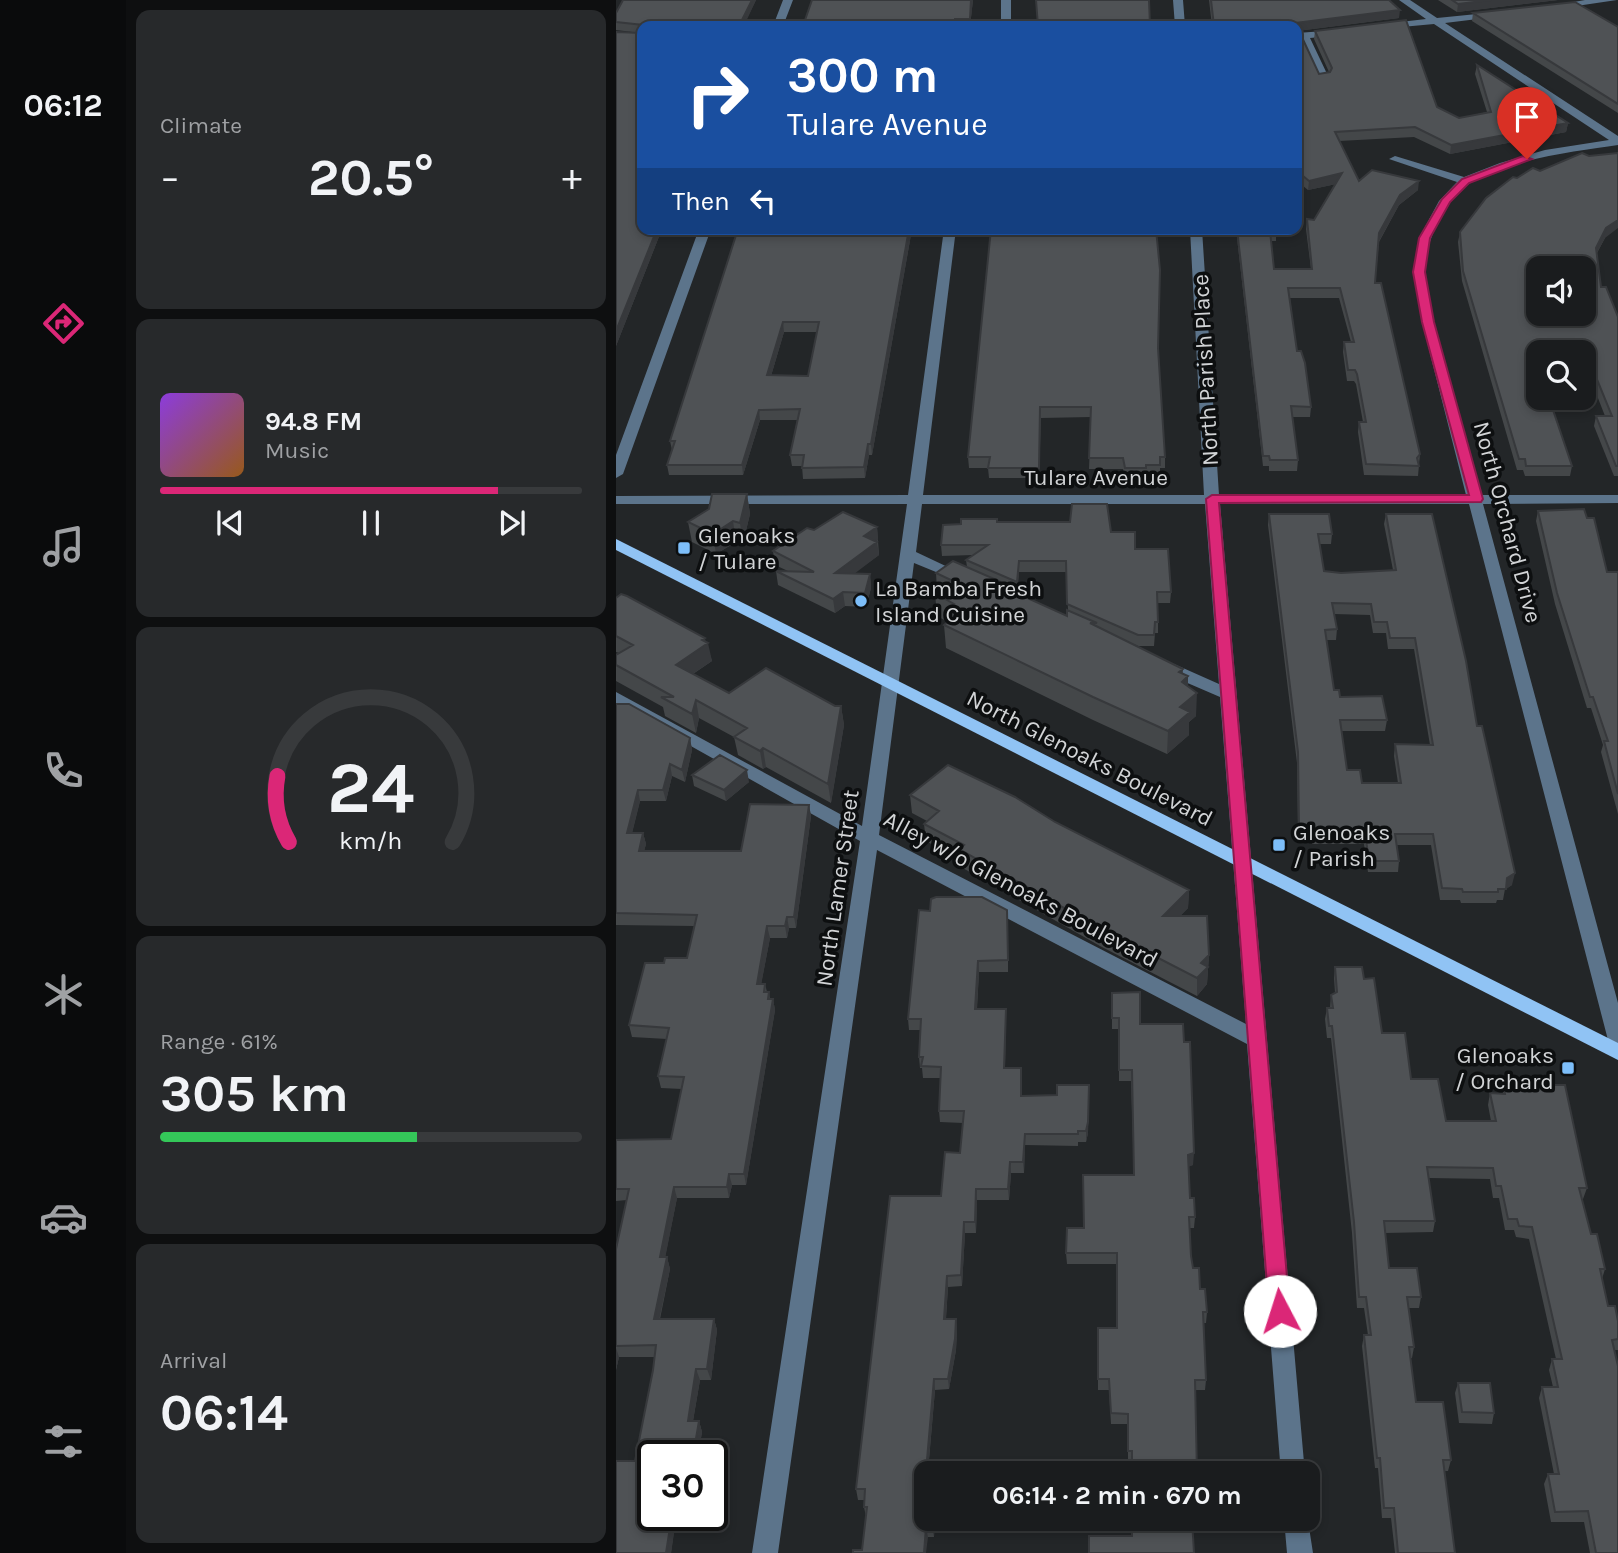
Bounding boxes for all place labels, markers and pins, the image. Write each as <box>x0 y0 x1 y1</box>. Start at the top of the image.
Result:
pin <box>1497 87 1557 159</box>
place label: Glenoaks / Tulare <box>698 522 795 575</box>
marker: Glenoaks / Tulare <box>676 540 692 556</box>
place label: La Bamba Fresh Island Cuisine <box>875 575 1042 628</box>
marker: La Bamba Fresh Island Cuisine <box>853 593 869 609</box>
place label: Glenoaks / Parish <box>1293 819 1390 872</box>
marker: Glenoaks / Parish <box>1271 837 1287 853</box>
place label: Glenoaks / Orchard <box>1455 1042 1554 1095</box>
marker: Glenoaks / Orchard <box>1560 1060 1576 1076</box>

